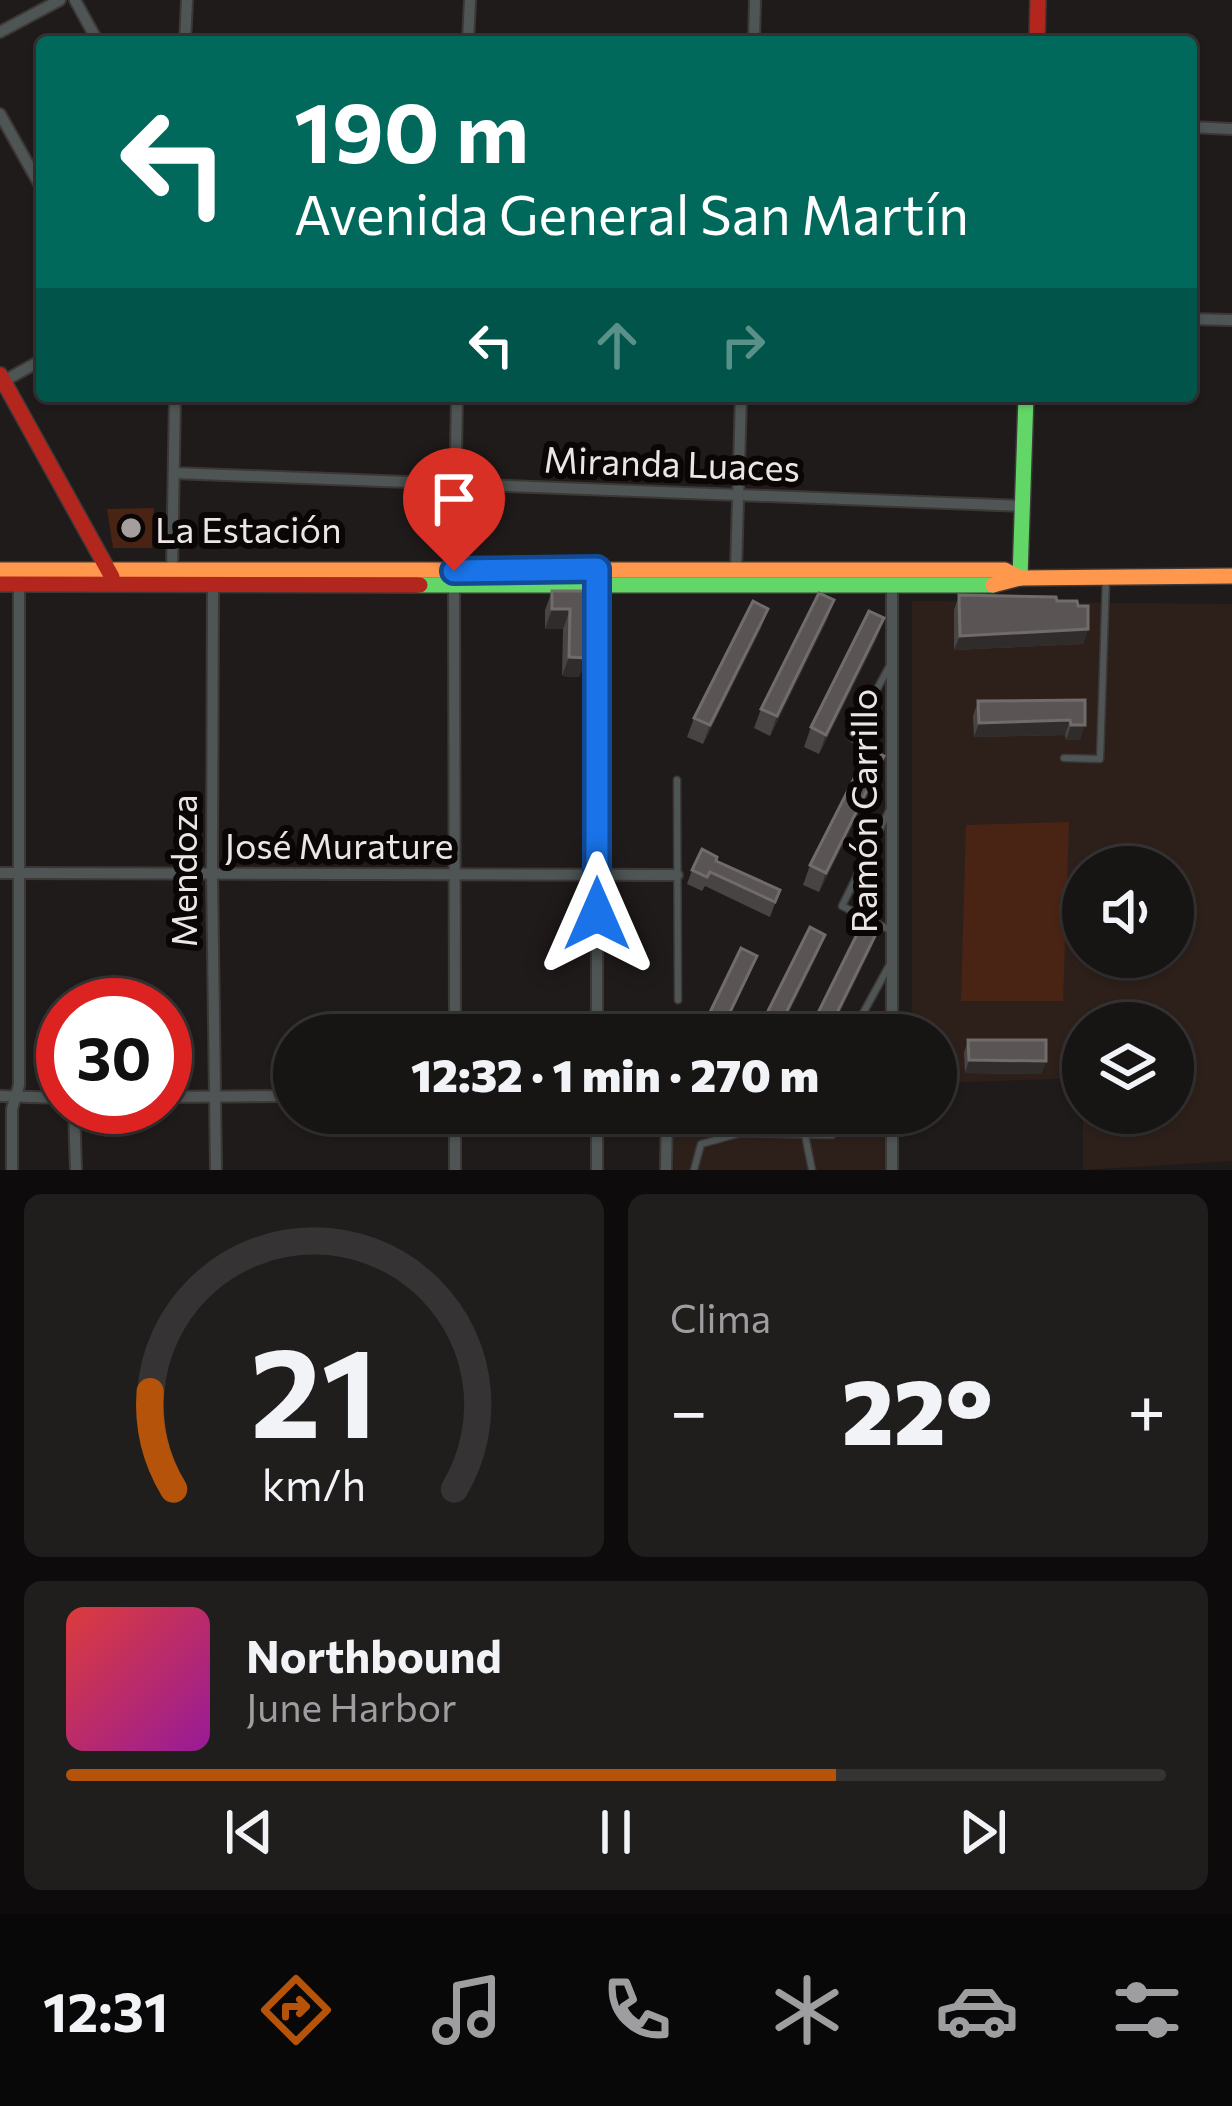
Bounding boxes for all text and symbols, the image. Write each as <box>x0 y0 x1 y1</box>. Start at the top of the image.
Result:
text: 190 m <box>294 78 529 180</box>
icon: left <box>96 84 252 240</box>
text: Avenida General San Martín <box>294 180 969 246</box>
icon: left <box>458 312 524 378</box>
icon: ahead <box>584 312 650 378</box>
icon: right <box>710 312 776 378</box>
street label: Miranda Luaces <box>543 436 801 488</box>
pin <box>403 448 505 571</box>
icon: arrive <box>421 466 487 532</box>
place label: La Estación <box>155 506 342 550</box>
marker: La Estación <box>118 515 144 541</box>
street label: Ramón Carrillo <box>840 689 884 933</box>
street label: Mendoza <box>160 795 204 947</box>
street label: José Murature <box>225 822 453 866</box>
map controls <box>1062 846 1194 1134</box>
button: sound <box>1062 846 1194 978</box>
position arrow <box>534 851 660 977</box>
speed limit sign: 30 <box>36 978 192 1134</box>
button: layers <box>1062 1002 1194 1134</box>
text: 12:32 · 1 min · 270 m <box>411 1046 819 1101</box>
text: Clima <box>670 1293 771 1341</box>
text: 21 <box>250 1311 378 1464</box>
text: 22° <box>842 1353 993 1464</box>
text: − <box>670 1368 708 1449</box>
text: + <box>1127 1368 1166 1449</box>
text: km/h <box>262 1456 366 1509</box>
text: Northbound <box>246 1627 502 1682</box>
text: June Harbor <box>246 1682 457 1730</box>
icon: previous <box>216 1799 282 1865</box>
icon: pause <box>583 1799 649 1865</box>
icon: next <box>950 1799 1016 1865</box>
icon: directions <box>254 1968 338 2052</box>
icon: music <box>425 1968 509 2052</box>
icon: phone <box>595 1968 679 2052</box>
icon: climate <box>765 1968 849 2052</box>
icon: car <box>935 1968 1019 2052</box>
icon: filters <box>1105 1968 1189 2052</box>
text: 12:31 <box>43 1977 168 2043</box>

